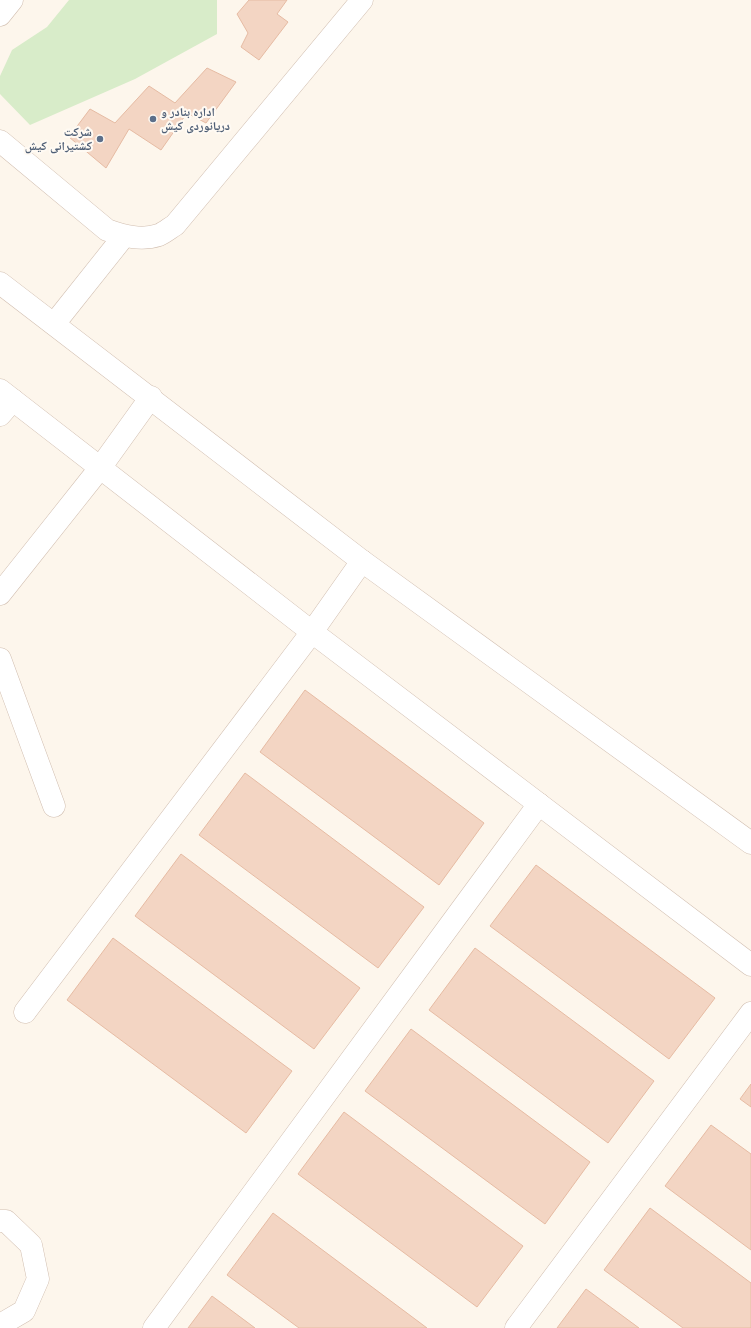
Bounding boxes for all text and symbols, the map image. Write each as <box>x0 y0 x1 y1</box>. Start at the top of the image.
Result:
place label: اداره بنادر و دریانوردی کیش <box>161 103 230 134</box>
marker: اداره بنادر و دریانوردی کیش <box>148 114 158 124</box>
place label: شرکت کشتیرانی کیش <box>25 123 93 154</box>
marker: شرکت کشتیرانی کیش <box>95 134 105 144</box>

